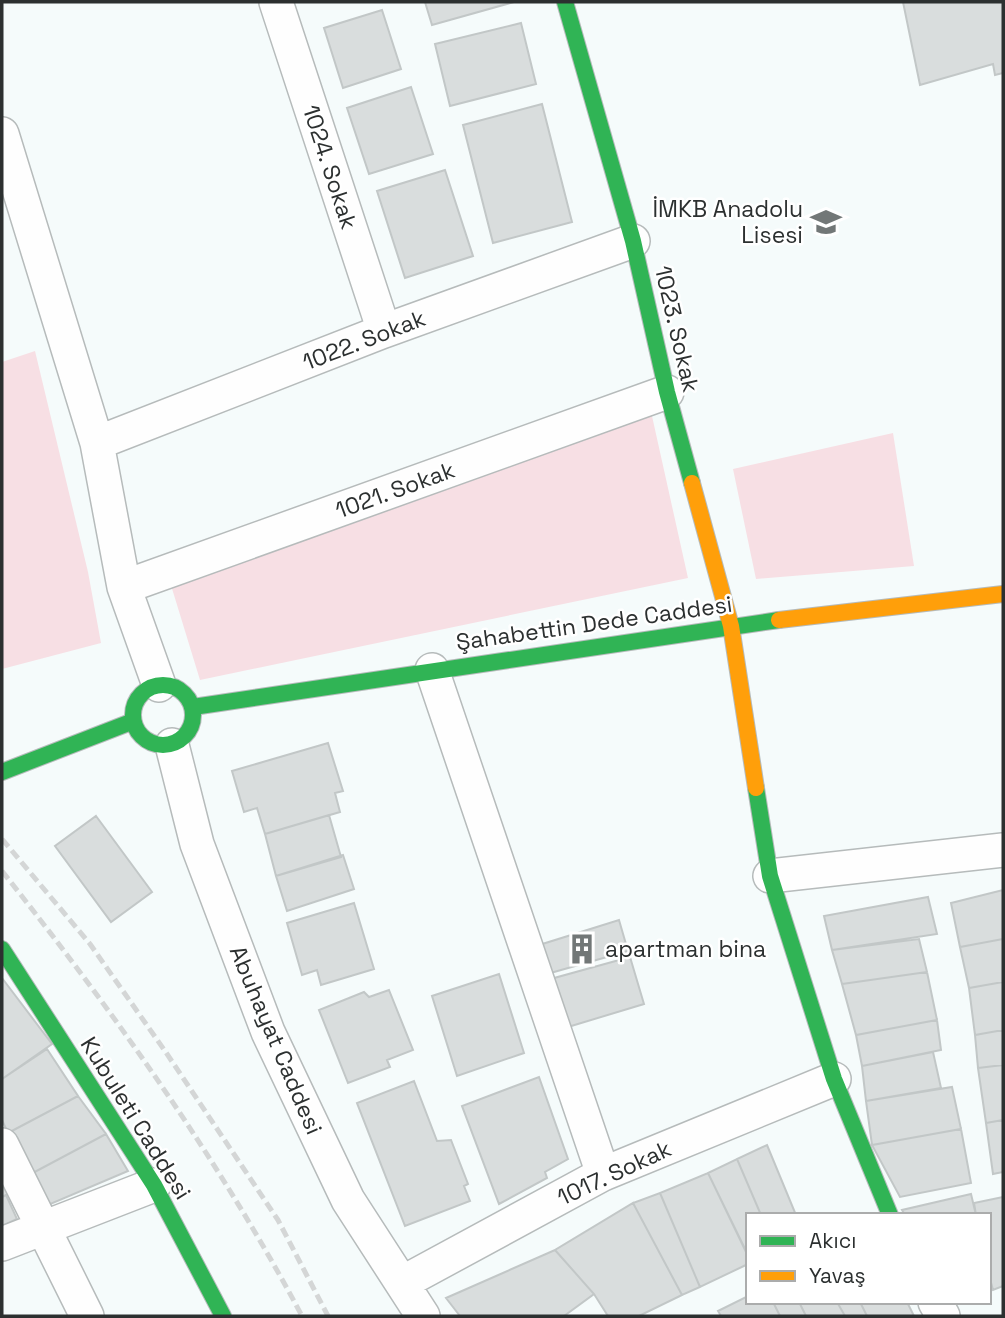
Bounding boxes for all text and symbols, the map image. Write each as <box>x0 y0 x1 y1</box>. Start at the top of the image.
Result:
street label: 1024. Sokak <box>296 101 364 233</box>
place label: İMKB Anadolu Lisesi <box>652 194 803 250</box>
school or university icon: İMKB Anadolu Lisesi <box>809 205 843 239</box>
street label: 1023. Sokak <box>648 263 706 395</box>
street label: 1022. Sokak <box>298 303 430 377</box>
street label: 1021. Sokak <box>331 455 459 525</box>
street label: Şahabettin Dede Caddesi <box>454 589 734 657</box>
building icon: apartman bina <box>565 932 599 966</box>
place label: apartman bina <box>605 934 766 964</box>
street label: Abuhayat Caddesi <box>223 941 329 1139</box>
street label: Kubuleti Caddesi <box>74 1031 198 1205</box>
street label: 1017. Sokak <box>552 1134 676 1212</box>
legend <box>746 1213 991 1304</box>
text: Akıcı <box>809 1227 856 1254</box>
text: Yavaş <box>809 1262 866 1289</box>

